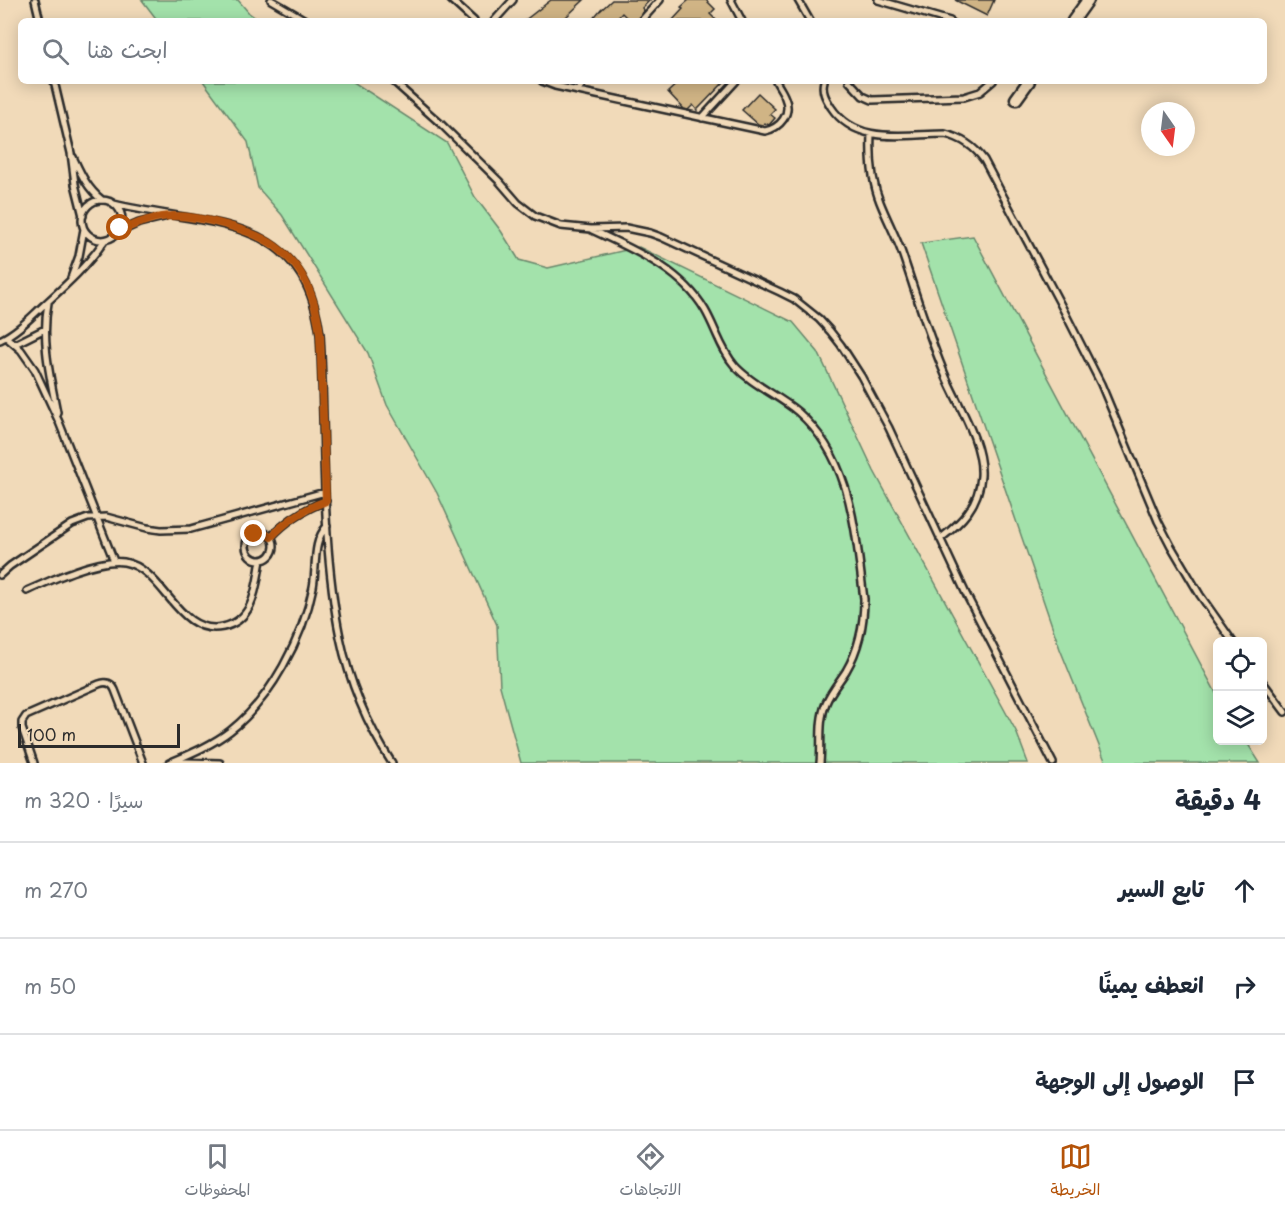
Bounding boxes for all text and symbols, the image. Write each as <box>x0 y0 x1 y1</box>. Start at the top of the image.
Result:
search box <box>18 18 1267 84</box>
text: ابحث هنا <box>87 32 168 65</box>
icon: search <box>39 35 72 68</box>
north arrow <box>1141 102 1195 156</box>
route start <box>106 214 132 240</box>
route end <box>240 520 266 546</box>
map controls <box>1213 637 1267 745</box>
button: locate <box>1213 637 1267 691</box>
button: layers <box>1213 691 1267 745</box>
scale bar <box>18 721 180 748</box>
text: 100 m <box>27 722 76 746</box>
text: 4 دقيقة <box>1175 780 1261 819</box>
text: سيرًا · 320 m <box>24 785 144 815</box>
text: تابع السير <box>1119 871 1204 904</box>
icon: ahead <box>1228 874 1261 907</box>
text: 270 m <box>24 875 88 905</box>
text: انعطف يمينًا <box>1099 967 1204 1000</box>
icon: right <box>1228 970 1261 1003</box>
text: 50 m <box>24 971 76 1001</box>
text: الوصول إلى الوجهة <box>1035 1063 1204 1096</box>
icon: arrive <box>1228 1066 1261 1099</box>
tab: المحفوظات <box>185 1140 250 1204</box>
tab: الاتجاهات <box>620 1140 681 1204</box>
tab: الخريطة <box>1051 1140 1100 1204</box>

